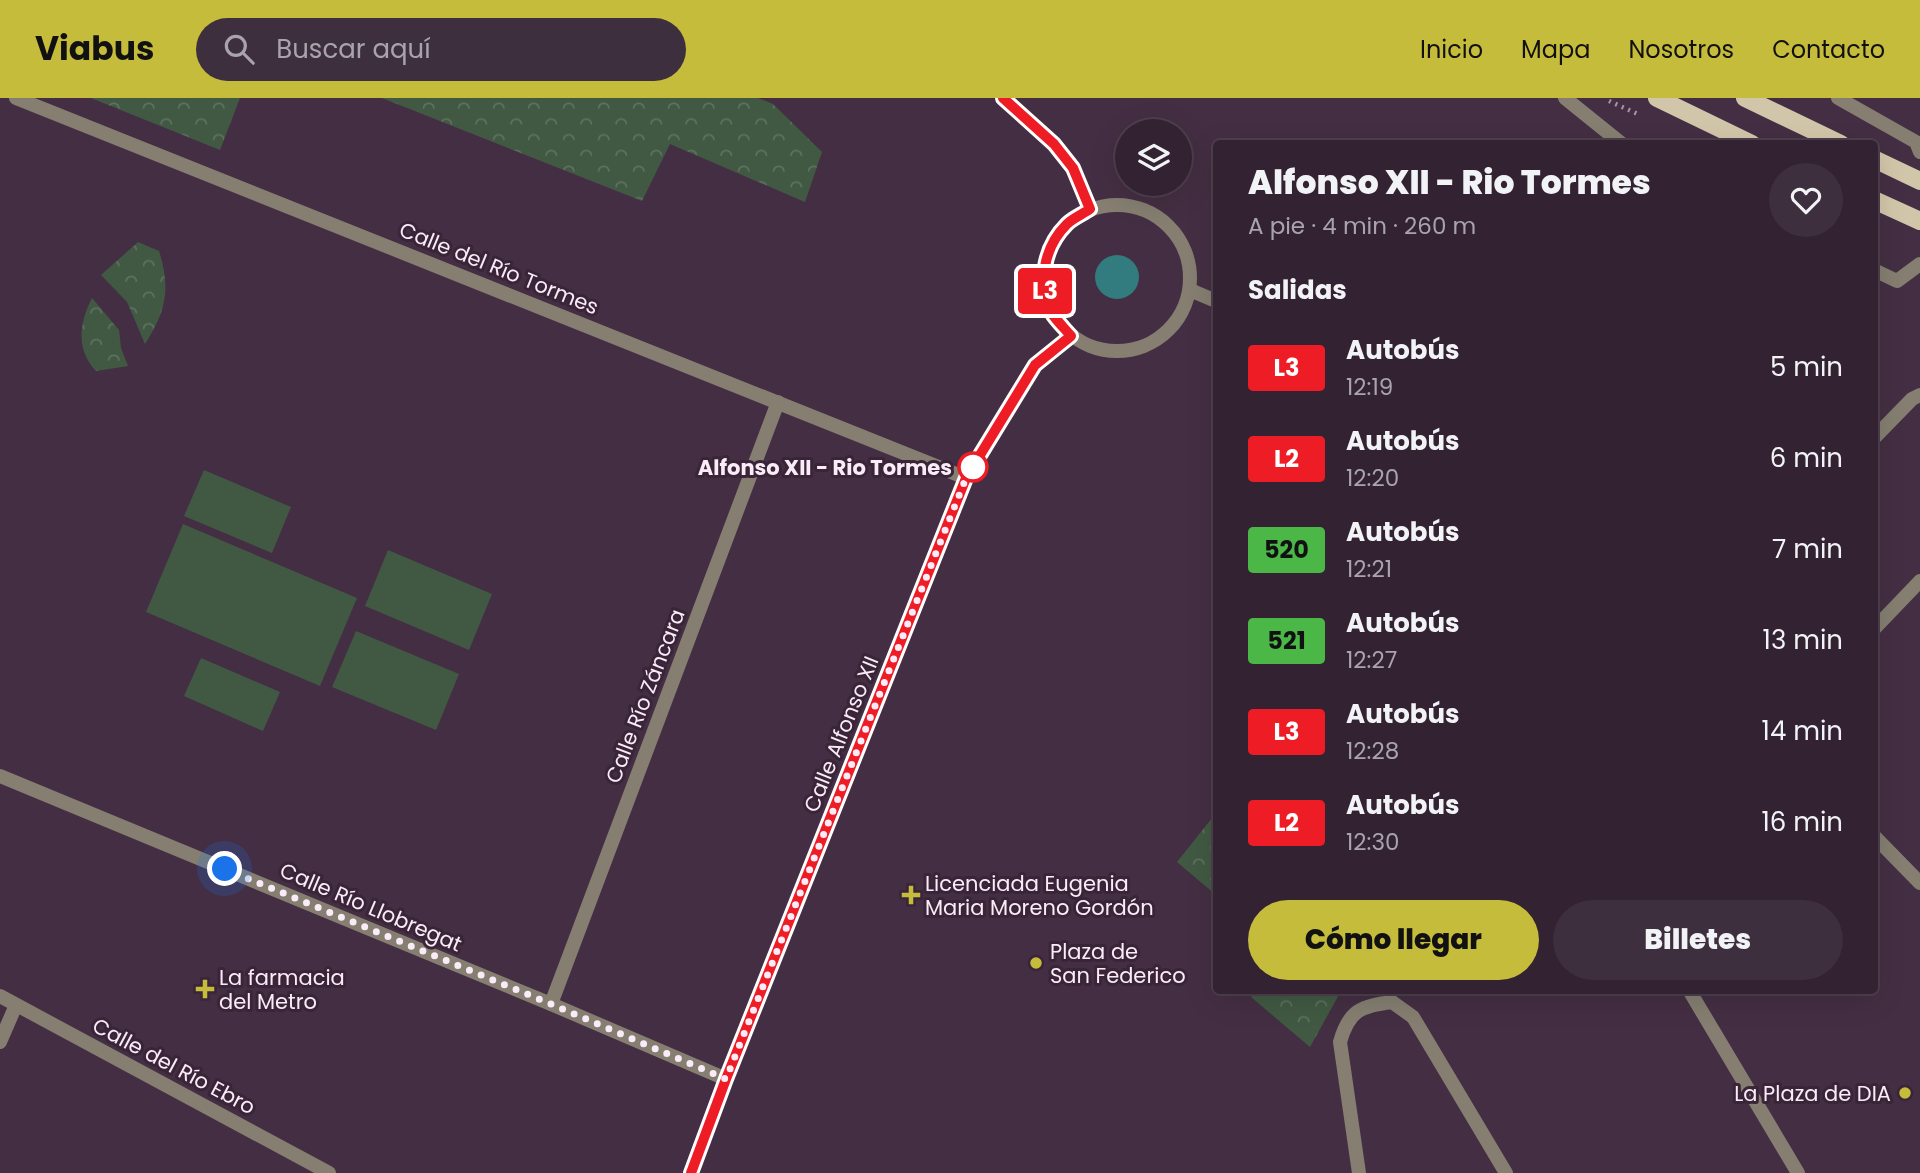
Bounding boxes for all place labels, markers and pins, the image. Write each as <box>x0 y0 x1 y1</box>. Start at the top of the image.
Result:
marker: Alfonso XII - Rio Tormes <box>958 452 988 482</box>
place label: Alfonso XII - Rio Tormes <box>698 453 952 482</box>
place label: Licenciada Eugenia Maria Moreno Gordón <box>925 869 1154 922</box>
marker: Licenciada Eugenia Maria Moreno Gordón <box>903 887 919 903</box>
place label: Plaza de San Federico <box>1050 937 1186 990</box>
marker: Plaza de San Federico <box>1028 955 1044 971</box>
place label: La farmacia del Metro <box>219 963 345 1016</box>
marker: La farmacia del Metro <box>197 981 213 997</box>
place label: La Plaza de DIA <box>1734 1079 1891 1108</box>
marker: La Plaza de DIA <box>1897 1085 1913 1101</box>

